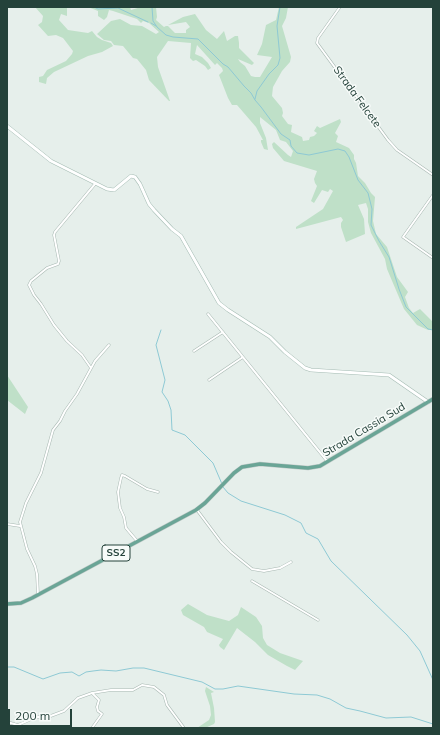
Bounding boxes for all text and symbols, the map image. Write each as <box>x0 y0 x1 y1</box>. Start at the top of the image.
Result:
street label: Strada Felcete <box>330 64 384 130</box>
street label: Strada Cassia Sud <box>320 400 408 460</box>
road number: SS2 <box>102 545 130 561</box>
scale bar <box>10 701 74 727</box>
text: 200 m <box>15 708 50 723</box>

